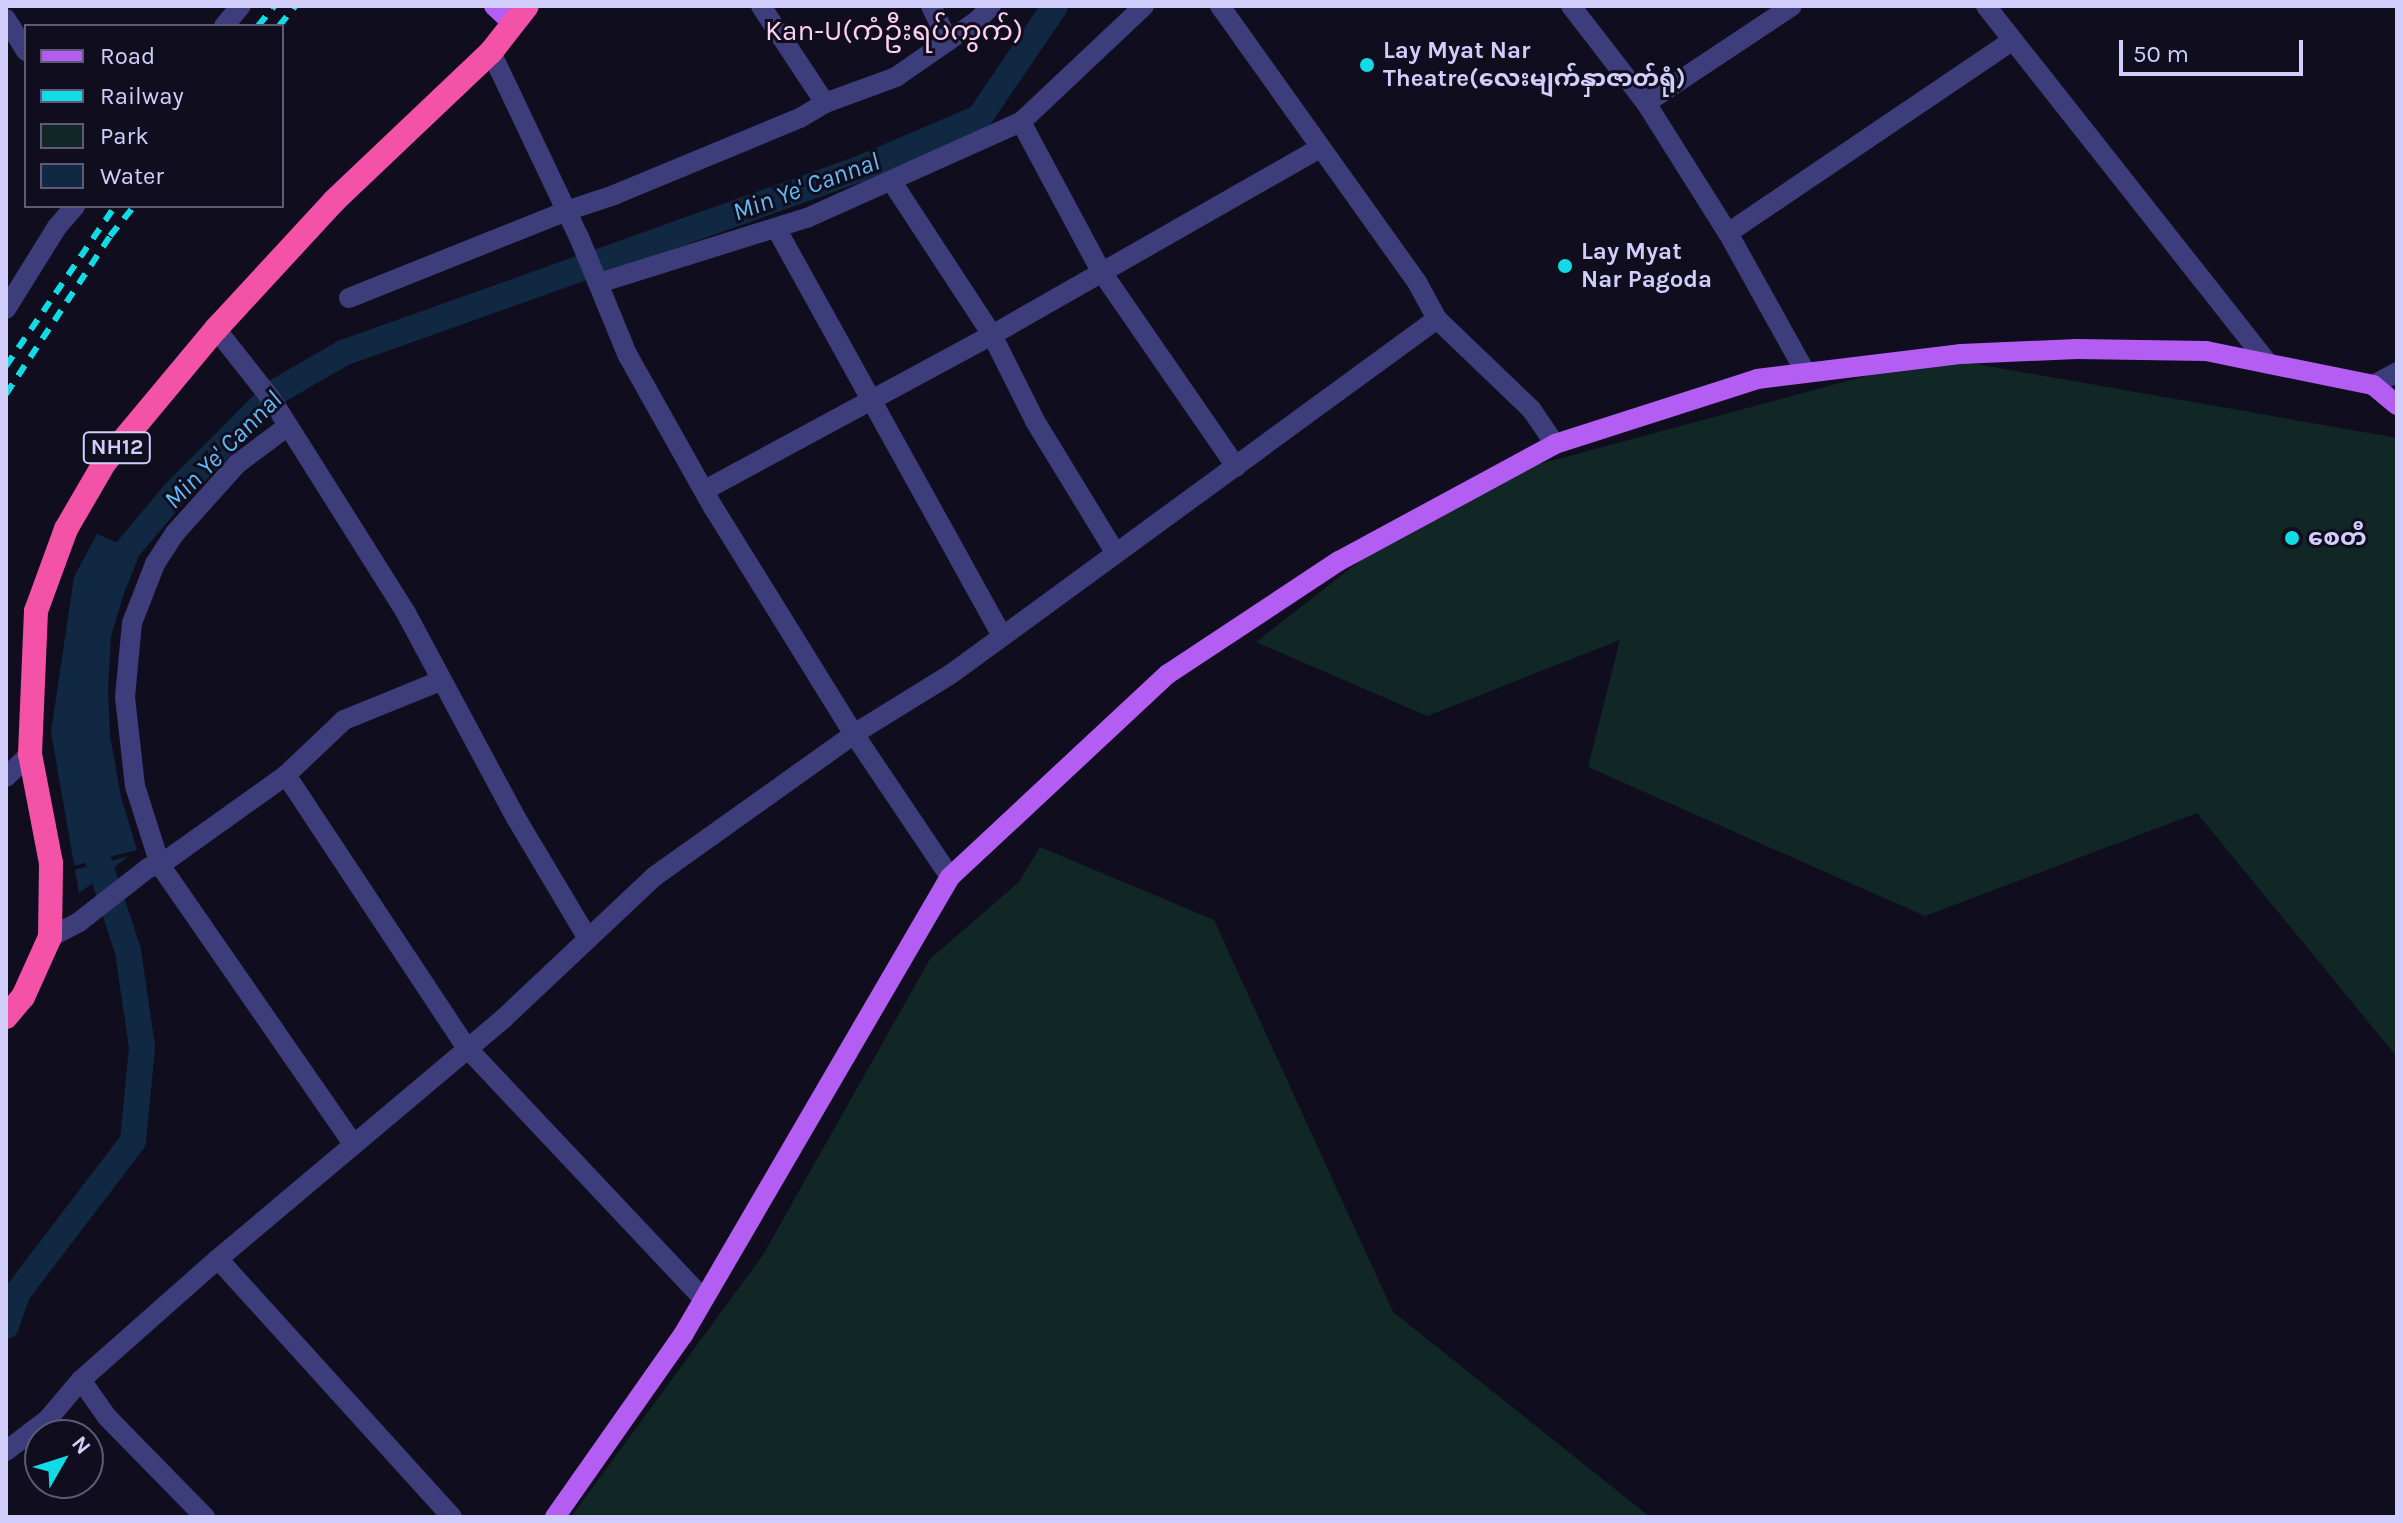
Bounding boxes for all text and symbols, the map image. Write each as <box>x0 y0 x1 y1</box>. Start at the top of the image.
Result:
district label: Kan-U(ကံဦးရပ်ကွက်) <box>765 14 1023 48</box>
legend <box>24 24 284 208</box>
scale bar <box>2123 24 2307 74</box>
place label: Lay Myat Nar Theatre(လေးမျက်နှာဇာတ်ရုံ) <box>1383 37 1686 93</box>
text: 50 m <box>2133 40 2189 68</box>
text: Road <box>100 42 155 70</box>
marker: Lay Myat Nar Theatre(လေးမျက်နှာဇာတ်ရုံ) <box>1358 56 1376 74</box>
text: Railway <box>100 82 184 110</box>
text: Park <box>100 122 149 150</box>
water label: Min Ye' Cannal <box>728 146 884 228</box>
text: Water <box>100 162 164 190</box>
place label: Lay Myat Nar Pagoda <box>1581 238 1712 294</box>
marker: Lay Myat Nar Pagoda <box>1556 257 1574 275</box>
water label: Min Ye' Cannal <box>158 385 288 515</box>
road number: NH12 <box>81 430 153 466</box>
place label: စေတီ <box>2308 524 2367 552</box>
marker: စေတီ <box>2283 529 2301 547</box>
north arrow <box>24 1419 104 1499</box>
text: N <box>66 1431 96 1459</box>

